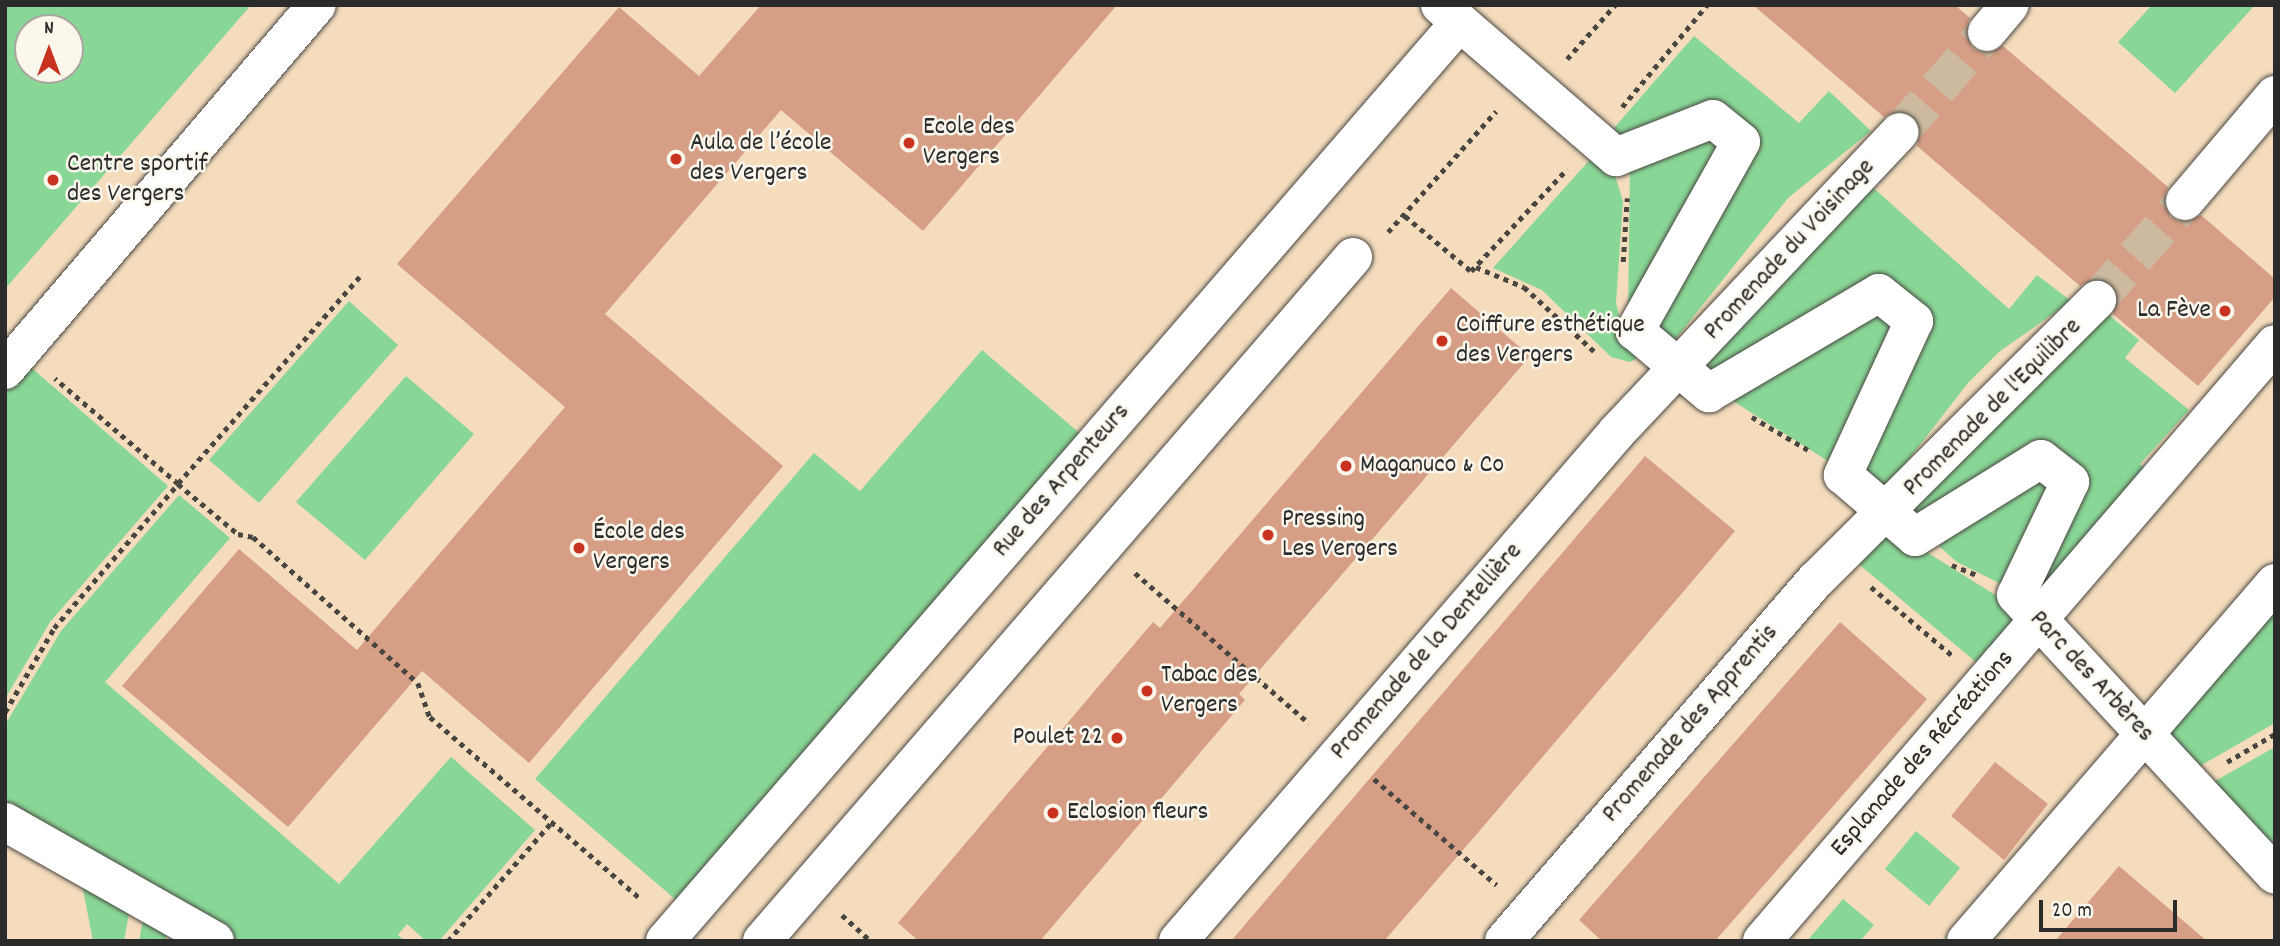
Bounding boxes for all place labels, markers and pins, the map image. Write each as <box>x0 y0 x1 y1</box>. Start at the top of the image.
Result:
place label: Ecole des Vergers <box>923 112 1015 174</box>
place label: Aula de l’école des Vergers <box>690 128 832 190</box>
marker: Ecole des Vergers <box>901 135 917 151</box>
place label: Centre sportif des Vergers <box>67 149 208 210</box>
marker: Aula de l’école des Vergers <box>668 151 684 167</box>
marker: Centre sportif des Vergers <box>45 172 61 188</box>
place label: La Fève <box>2137 295 2211 327</box>
marker: La Fève <box>2217 303 2233 319</box>
place label: Coiffure esthétique des Vergers <box>1456 310 1645 372</box>
marker: Coiffure esthétique des Vergers <box>1434 333 1450 349</box>
place label: Maganuco & Co <box>1360 450 1504 482</box>
marker: Maganuco & Co <box>1338 458 1354 474</box>
place label: Pressing Les Vergers <box>1282 504 1398 566</box>
place label: École des Vergers <box>593 517 685 578</box>
marker: Pressing Les Vergers <box>1260 527 1276 543</box>
marker: École des Vergers <box>571 540 587 556</box>
place label: Tabac des Vergers <box>1161 660 1258 722</box>
marker: Tabac des Vergers <box>1139 683 1155 699</box>
place label: Poulet 22 <box>1013 722 1103 754</box>
marker: Poulet 22 <box>1109 730 1125 746</box>
place label: Eclosion fleurs <box>1067 797 1208 829</box>
marker: Eclosion fleurs <box>1045 805 1061 821</box>

